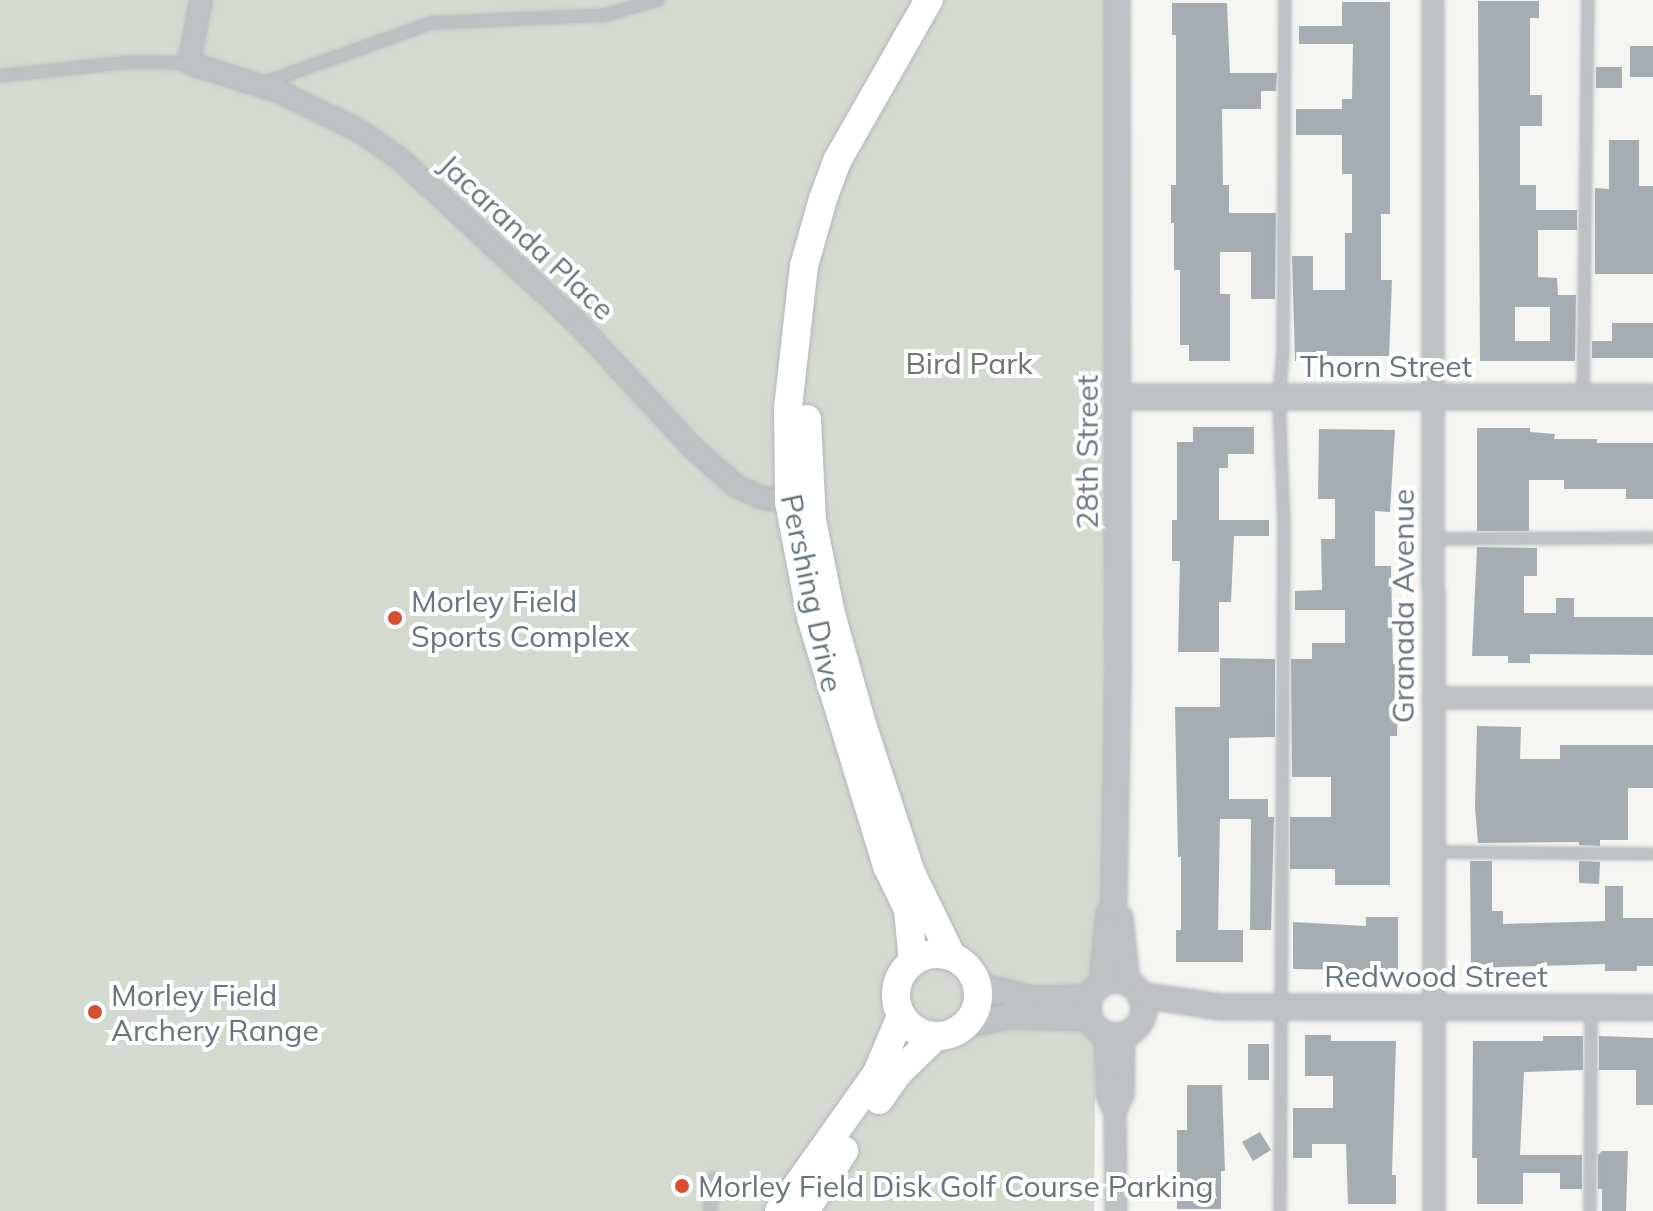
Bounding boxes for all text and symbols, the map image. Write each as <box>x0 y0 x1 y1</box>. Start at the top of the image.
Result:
street label: Jacaranda Place <box>432 147 622 327</box>
park label: Bird Park <box>905 345 1033 381</box>
street label: Thorn Street <box>1300 348 1472 384</box>
street label: 28th Street <box>1069 375 1105 529</box>
street label: Granada Avenue <box>1385 489 1421 723</box>
street label: Pershing Drive <box>773 491 851 695</box>
place label: Morley Field Sports Complex <box>411 583 630 654</box>
marker: Morley Field Sports Complex <box>386 609 404 627</box>
street label: Redwood Street <box>1324 958 1548 994</box>
place label: Morley Field Archery Range <box>111 977 319 1048</box>
marker: Morley Field Archery Range <box>86 1003 104 1021</box>
place label: Morley Field Disk Golf Course Parking <box>698 1168 1214 1204</box>
marker: Morley Field Disk Golf Course Parking <box>673 1177 691 1195</box>

